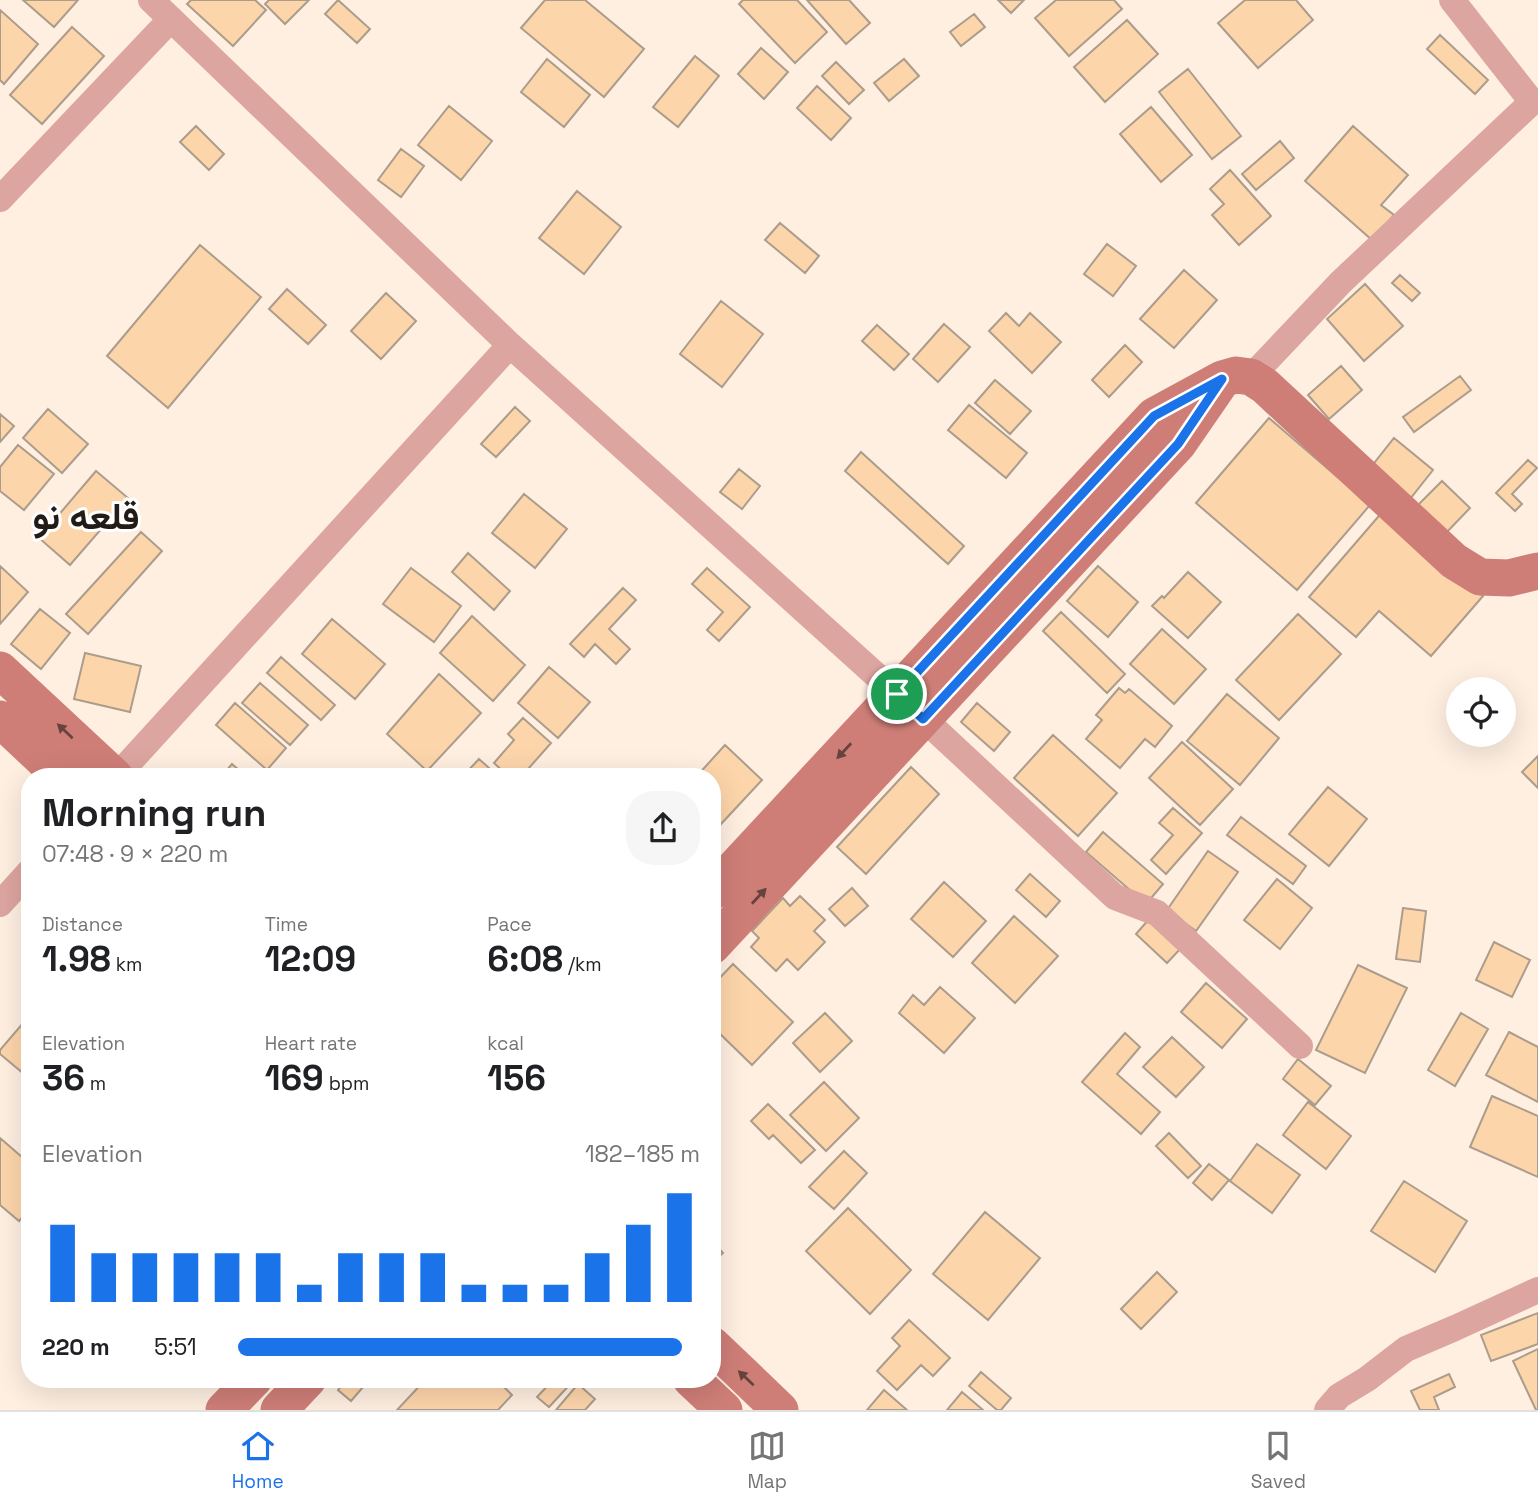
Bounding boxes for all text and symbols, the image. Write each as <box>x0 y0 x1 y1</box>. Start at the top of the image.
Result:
district label: قلعه نو <box>33 493 139 540</box>
pin <box>867 664 927 724</box>
icon: arrive <box>878 675 916 713</box>
map controls <box>1446 677 1516 747</box>
button: locate <box>1446 677 1516 747</box>
one-way arrow <box>57 723 74 739</box>
one-way arrow <box>836 742 852 760</box>
text: Morning run <box>42 789 267 837</box>
button: share <box>626 791 700 865</box>
text: 07:48 · 9 × 220 m <box>42 839 228 869</box>
one-way arrow <box>750 888 766 905</box>
text: Distance <box>42 912 123 937</box>
text: Time <box>265 912 308 937</box>
text: Pace <box>487 912 532 937</box>
text: 1.98 <box>42 937 111 981</box>
text: 12:09 <box>265 937 356 981</box>
text: 6:08 <box>487 937 563 981</box>
text: km <box>111 952 142 977</box>
text: /km <box>563 952 602 977</box>
text: Elevation <box>42 1031 125 1056</box>
text: Heart rate <box>265 1031 357 1056</box>
text: kcal <box>487 1031 524 1056</box>
text: 36 <box>42 1056 85 1100</box>
text: 169 <box>265 1056 324 1100</box>
text: 156 <box>487 1056 546 1100</box>
text: m <box>85 1071 106 1096</box>
text: bpm <box>324 1071 369 1096</box>
text: Elevation <box>42 1139 143 1169</box>
text: 182–185 m <box>585 1139 700 1169</box>
text: 220 m <box>42 1332 110 1362</box>
text: 5:51 <box>154 1332 197 1362</box>
one-way arrow <box>738 1370 755 1386</box>
tab: Home <box>232 1427 284 1494</box>
tab: Map <box>747 1427 787 1494</box>
tab: Saved <box>1251 1427 1306 1494</box>

